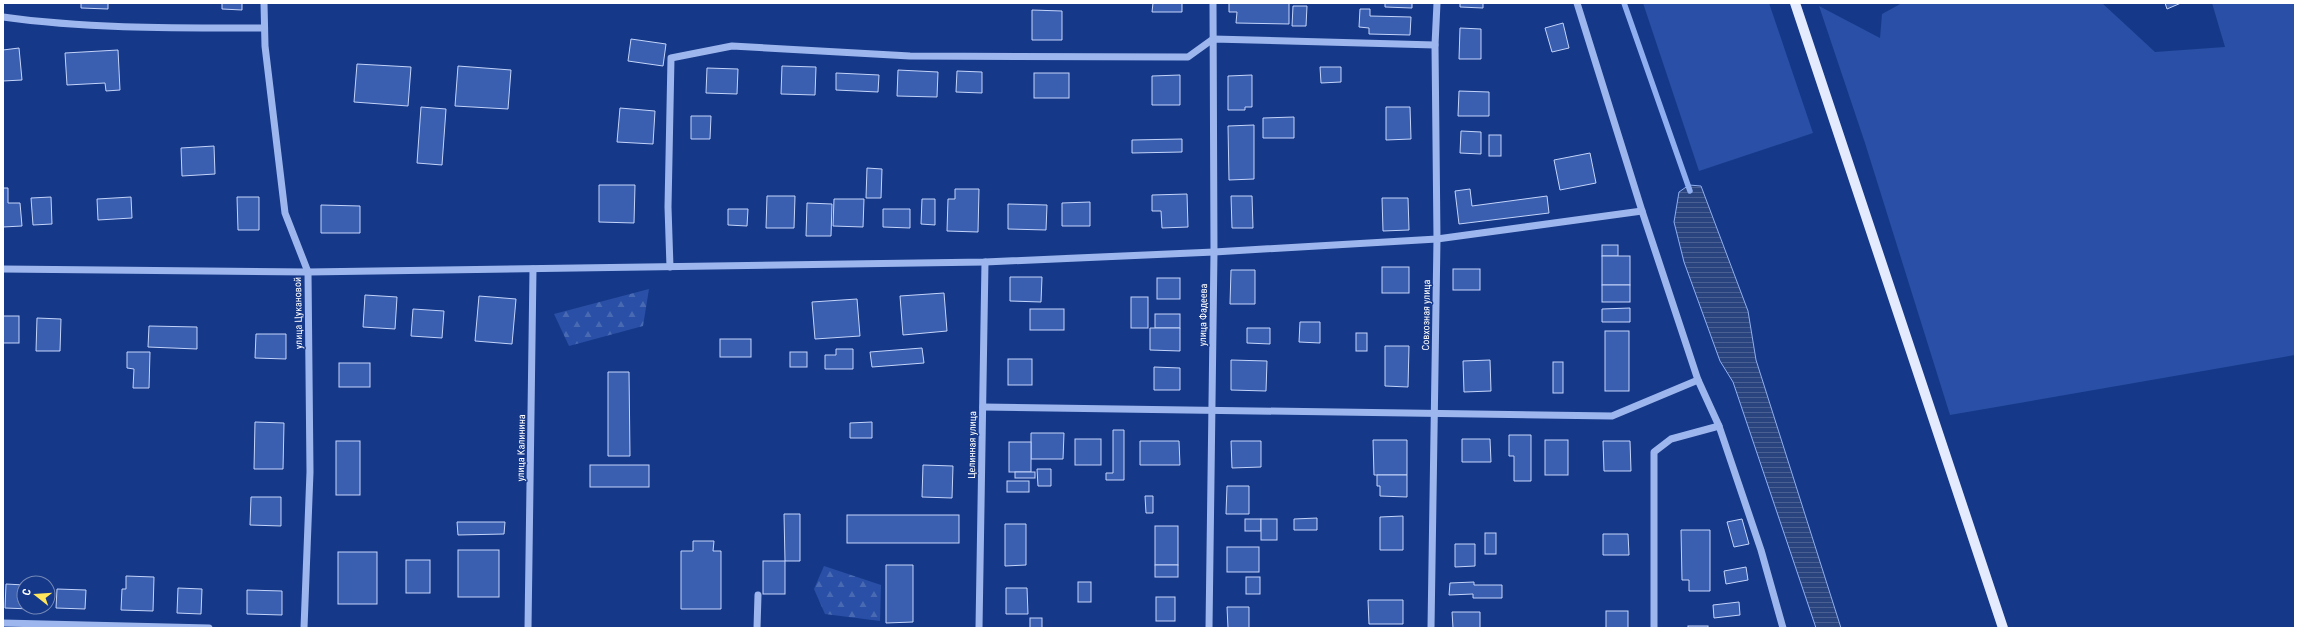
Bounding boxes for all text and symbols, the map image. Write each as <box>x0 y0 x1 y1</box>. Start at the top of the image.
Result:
street label: улица Цукановой <box>292 277 304 349</box>
street label: Совхозная улица <box>1420 279 1432 350</box>
street label: улица Фадеева <box>1196 283 1209 346</box>
street label: Целинная улица <box>966 411 978 479</box>
street label: улица Калинина <box>515 414 527 482</box>
north arrow <box>16 575 56 615</box>
text: С <box>20 587 34 597</box>

